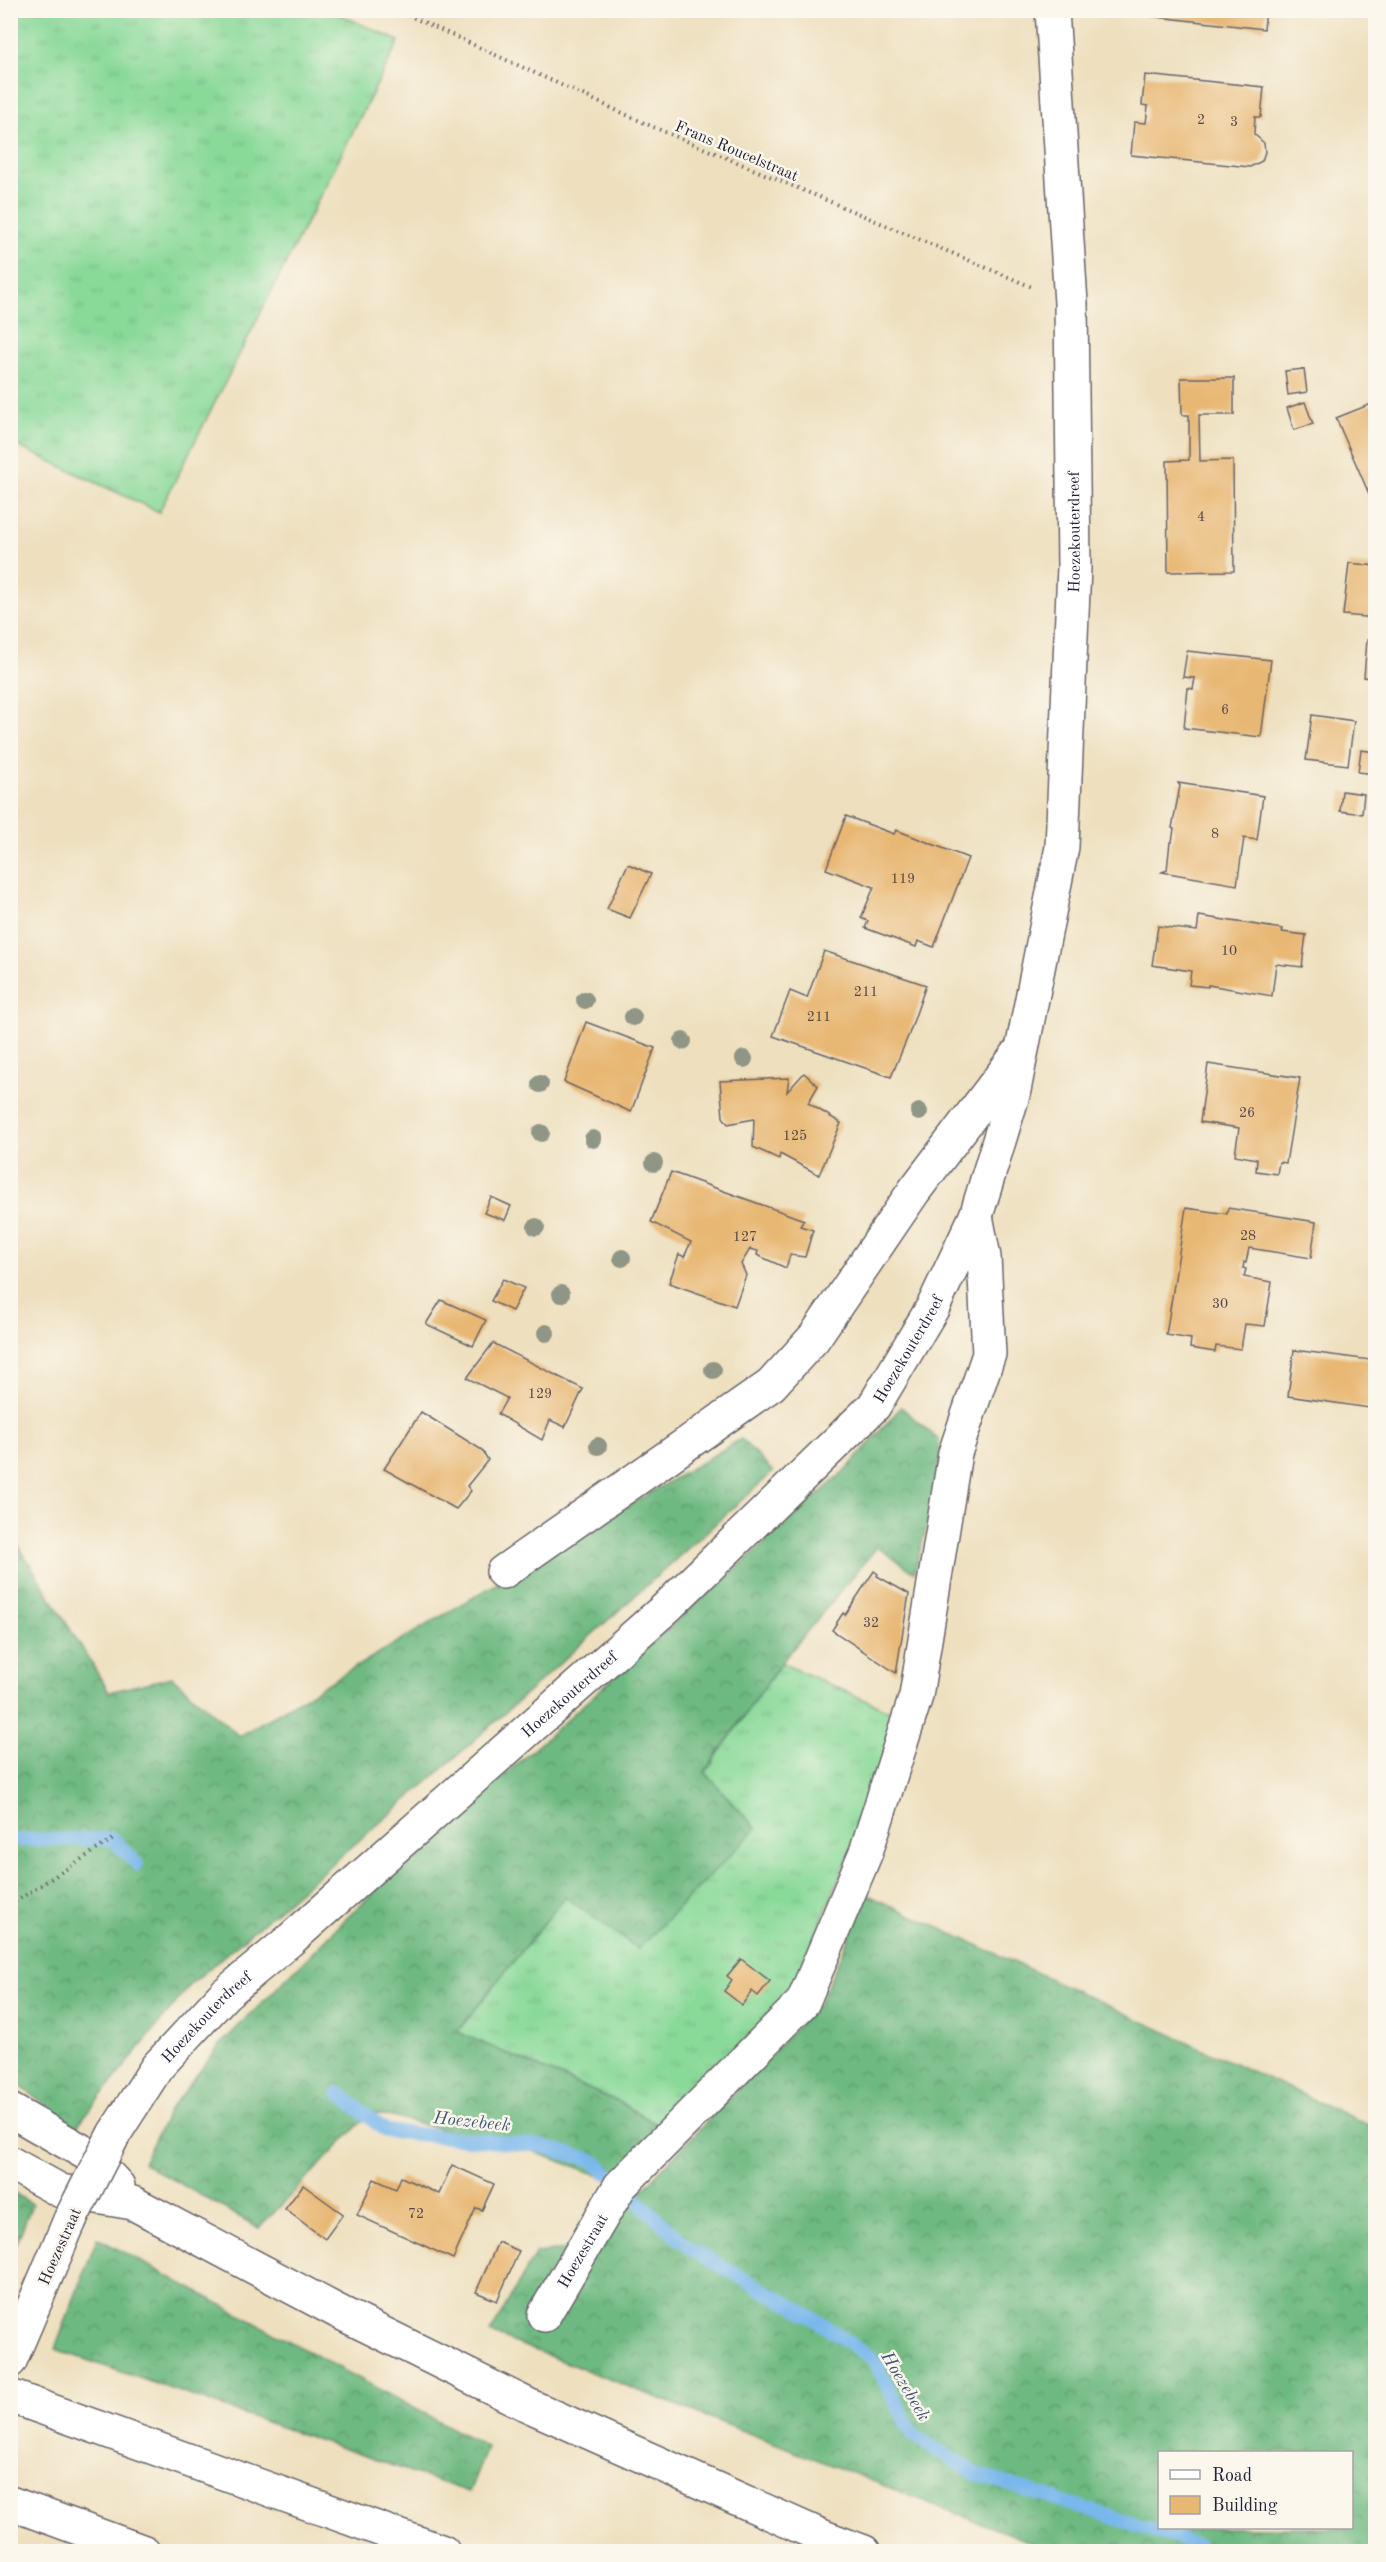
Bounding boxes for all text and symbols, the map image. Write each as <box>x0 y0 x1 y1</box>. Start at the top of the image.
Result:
house number: 2 <box>1197 113 1205 127</box>
house number: 3 <box>1230 115 1238 129</box>
street label: Frans Roucelstraat <box>672 119 801 185</box>
street label: Hoezekouterdreef <box>1067 470 1084 593</box>
house number: 4 <box>1197 510 1205 524</box>
house number: 6 <box>1221 703 1229 717</box>
house number: 8 <box>1211 827 1219 841</box>
house number: 119 <box>891 872 915 886</box>
house number: 10 <box>1221 944 1237 958</box>
house number: 211 <box>854 985 878 999</box>
house number: 211 <box>807 1010 831 1024</box>
house number: 26 <box>1239 1106 1255 1120</box>
house number: 125 <box>783 1129 807 1143</box>
house number: 28 <box>1240 1229 1256 1243</box>
house number: 127 <box>733 1230 757 1244</box>
street label: Hoezekouterdreef <box>872 1293 948 1406</box>
house number: 30 <box>1212 1297 1228 1311</box>
house number: 129 <box>528 1387 552 1401</box>
house number: 32 <box>863 1616 879 1630</box>
street label: Hoezekouterdreef <box>519 1648 622 1741</box>
street label: Hoezekouterdreef <box>159 1969 256 2067</box>
water label: Hoezebeek <box>431 2109 512 2135</box>
street label: Hoezestraat <box>37 2205 85 2288</box>
house number: 72 <box>408 2207 424 2221</box>
street label: Hoezestraat <box>556 2211 612 2291</box>
water label: Hoezebeek <box>877 2348 933 2425</box>
legend <box>1158 2451 1353 2529</box>
text: Road <box>1212 2467 1252 2485</box>
text: Building <box>1212 2497 1278 2515</box>

